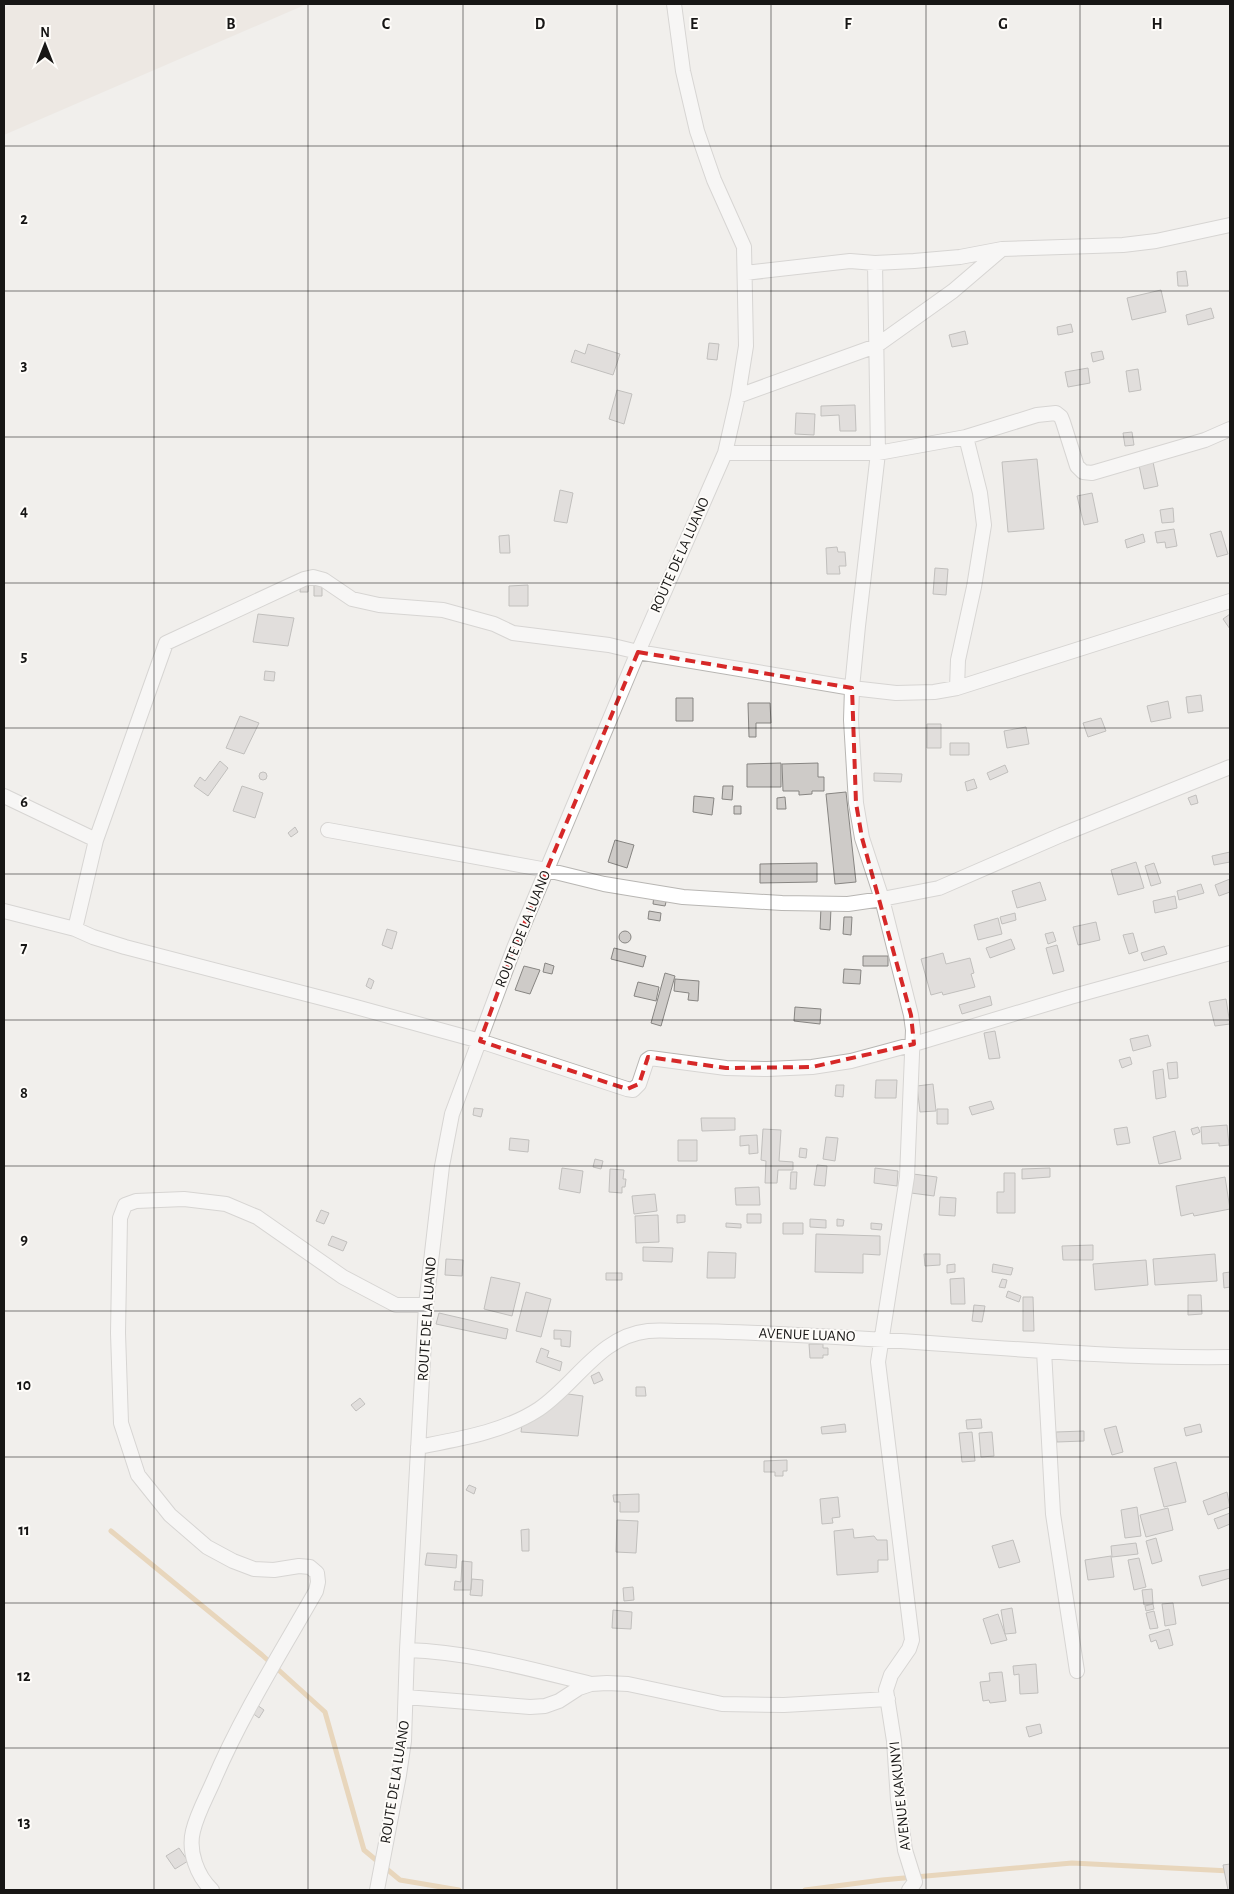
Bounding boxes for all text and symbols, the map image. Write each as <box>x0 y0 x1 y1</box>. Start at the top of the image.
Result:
text: B <box>226 16 236 32</box>
text: C <box>382 16 391 32</box>
text: D <box>535 16 546 32</box>
text: E <box>690 16 698 32</box>
text: F <box>844 16 852 32</box>
text: G <box>998 16 1008 32</box>
text: H <box>1151 16 1163 32</box>
north arrow <box>20 20 70 70</box>
text: N <box>40 26 50 40</box>
text: 2 <box>20 211 28 227</box>
text: 3 <box>21 357 28 373</box>
street label: ROUTE DE LA LUANO <box>648 495 712 615</box>
text: 4 <box>20 503 28 519</box>
text: 5 <box>21 648 28 664</box>
text: 6 <box>20 794 28 810</box>
street label: ROUTE DE LA LUANO <box>493 868 553 990</box>
text: 7 <box>21 940 28 956</box>
text: 8 <box>20 1085 28 1101</box>
text: 9 <box>20 1231 28 1247</box>
street label: ROUTE DE LA LUANO <box>415 1256 439 1382</box>
street label: AVENUE LUANO <box>758 1326 856 1344</box>
text: 10 <box>17 1377 31 1393</box>
text: 11 <box>18 1522 30 1538</box>
text: 12 <box>17 1668 31 1684</box>
street label: ROUTE DE LA LUANO <box>378 1719 412 1845</box>
street label: AVENUE KAKUNYI <box>887 1741 913 1851</box>
text: 13 <box>18 1814 30 1830</box>

